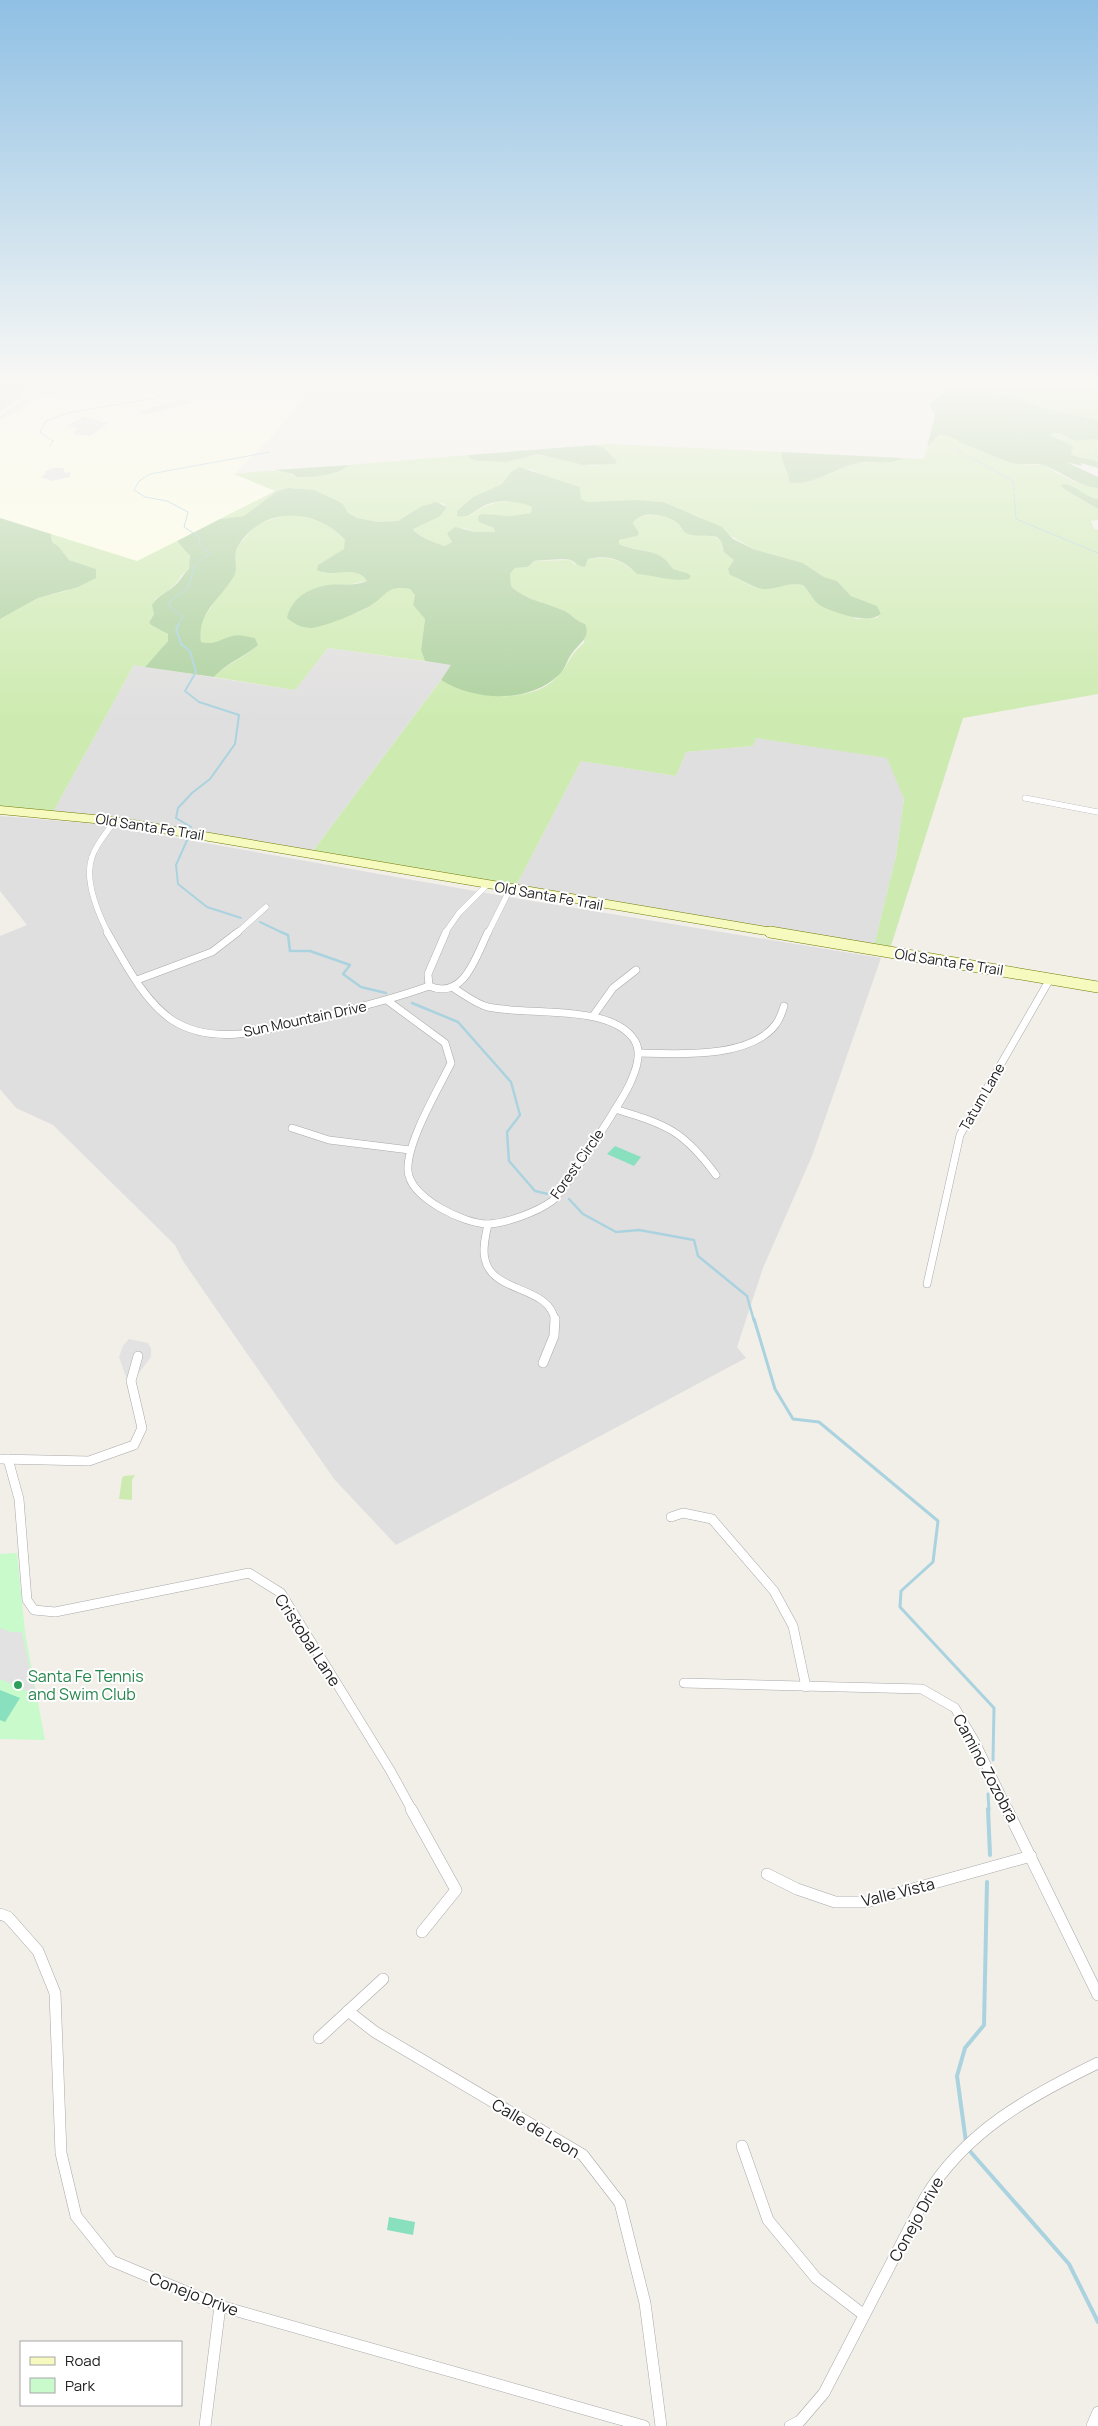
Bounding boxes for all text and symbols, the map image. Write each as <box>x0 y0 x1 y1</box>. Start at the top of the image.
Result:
street label: Old Santa Fe Trail <box>94 809 206 844</box>
street label: Old Santa Fe Trail <box>493 877 605 914</box>
street label: Old Santa Fe Trail <box>893 944 1005 979</box>
street label: Sun Mountain Drive <box>242 996 368 1041</box>
street label: Tatum Lane <box>955 1059 1009 1134</box>
street label: Forest Circle <box>546 1125 608 1202</box>
street label: Cristobal Lane <box>270 1590 346 1690</box>
place label: Santa Fe Tennis and Swim Club <box>28 1665 144 1705</box>
marker: Santa Fe Tennis and Swim Club <box>12 1679 24 1691</box>
street label: Camino Zozobra <box>948 1710 1024 1826</box>
street label: Valle Vista <box>859 1872 937 1912</box>
street label: Calle de Leon <box>488 2093 584 2163</box>
street label: Conejo Drive <box>884 2173 948 2265</box>
street label: Conejo Drive <box>146 2267 242 2321</box>
legend <box>20 2341 182 2406</box>
text: Road <box>65 2350 101 2371</box>
text: Park <box>65 2375 95 2396</box>

